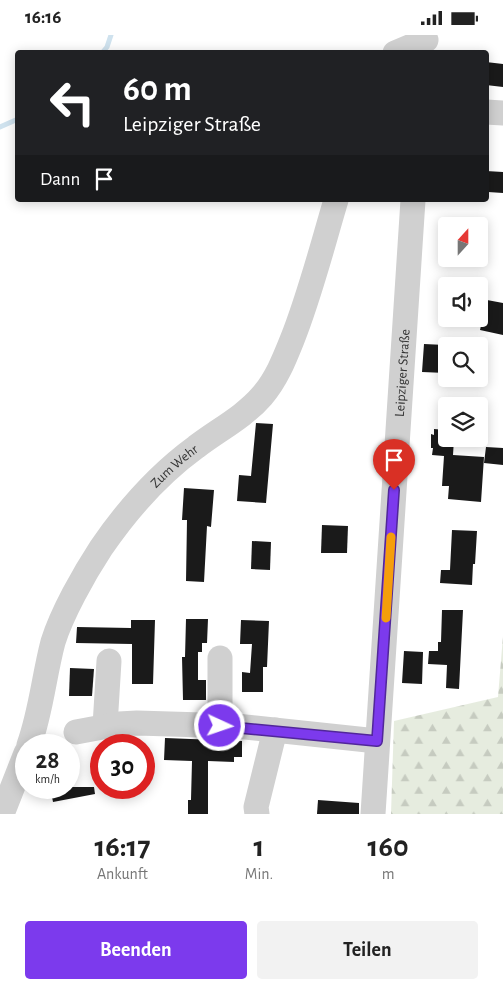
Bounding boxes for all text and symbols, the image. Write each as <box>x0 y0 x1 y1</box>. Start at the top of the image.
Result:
text: 16:16 <box>25 8 61 27</box>
icon: left <box>40 70 105 135</box>
text: 60 m <box>123 72 192 107</box>
text: Leipziger Straße <box>123 113 261 135</box>
icon: arrive <box>90 165 118 193</box>
text: Dann <box>40 170 80 189</box>
north arrow <box>438 217 488 267</box>
map controls <box>438 217 488 447</box>
button: sound <box>438 277 488 327</box>
street label: Leipziger Straße <box>393 329 413 417</box>
button: search <box>438 337 488 387</box>
button: layers <box>438 397 488 447</box>
pin <box>373 439 415 490</box>
street label: Zum Wehr <box>148 442 201 491</box>
icon: arrive <box>380 446 408 474</box>
position arrow <box>193 699 245 751</box>
speed limit sign: 30 <box>90 734 155 799</box>
text: 28 <box>35 748 60 773</box>
text: km/h <box>35 773 60 785</box>
text: 16:17 <box>94 832 150 862</box>
text: 1 <box>254 832 264 862</box>
text: 160 <box>368 832 409 862</box>
text: Ankunft <box>97 866 148 882</box>
text: Min. <box>245 866 273 882</box>
text: m <box>382 866 394 882</box>
button: Beenden <box>25 921 247 979</box>
button: Teilen <box>257 921 478 979</box>

